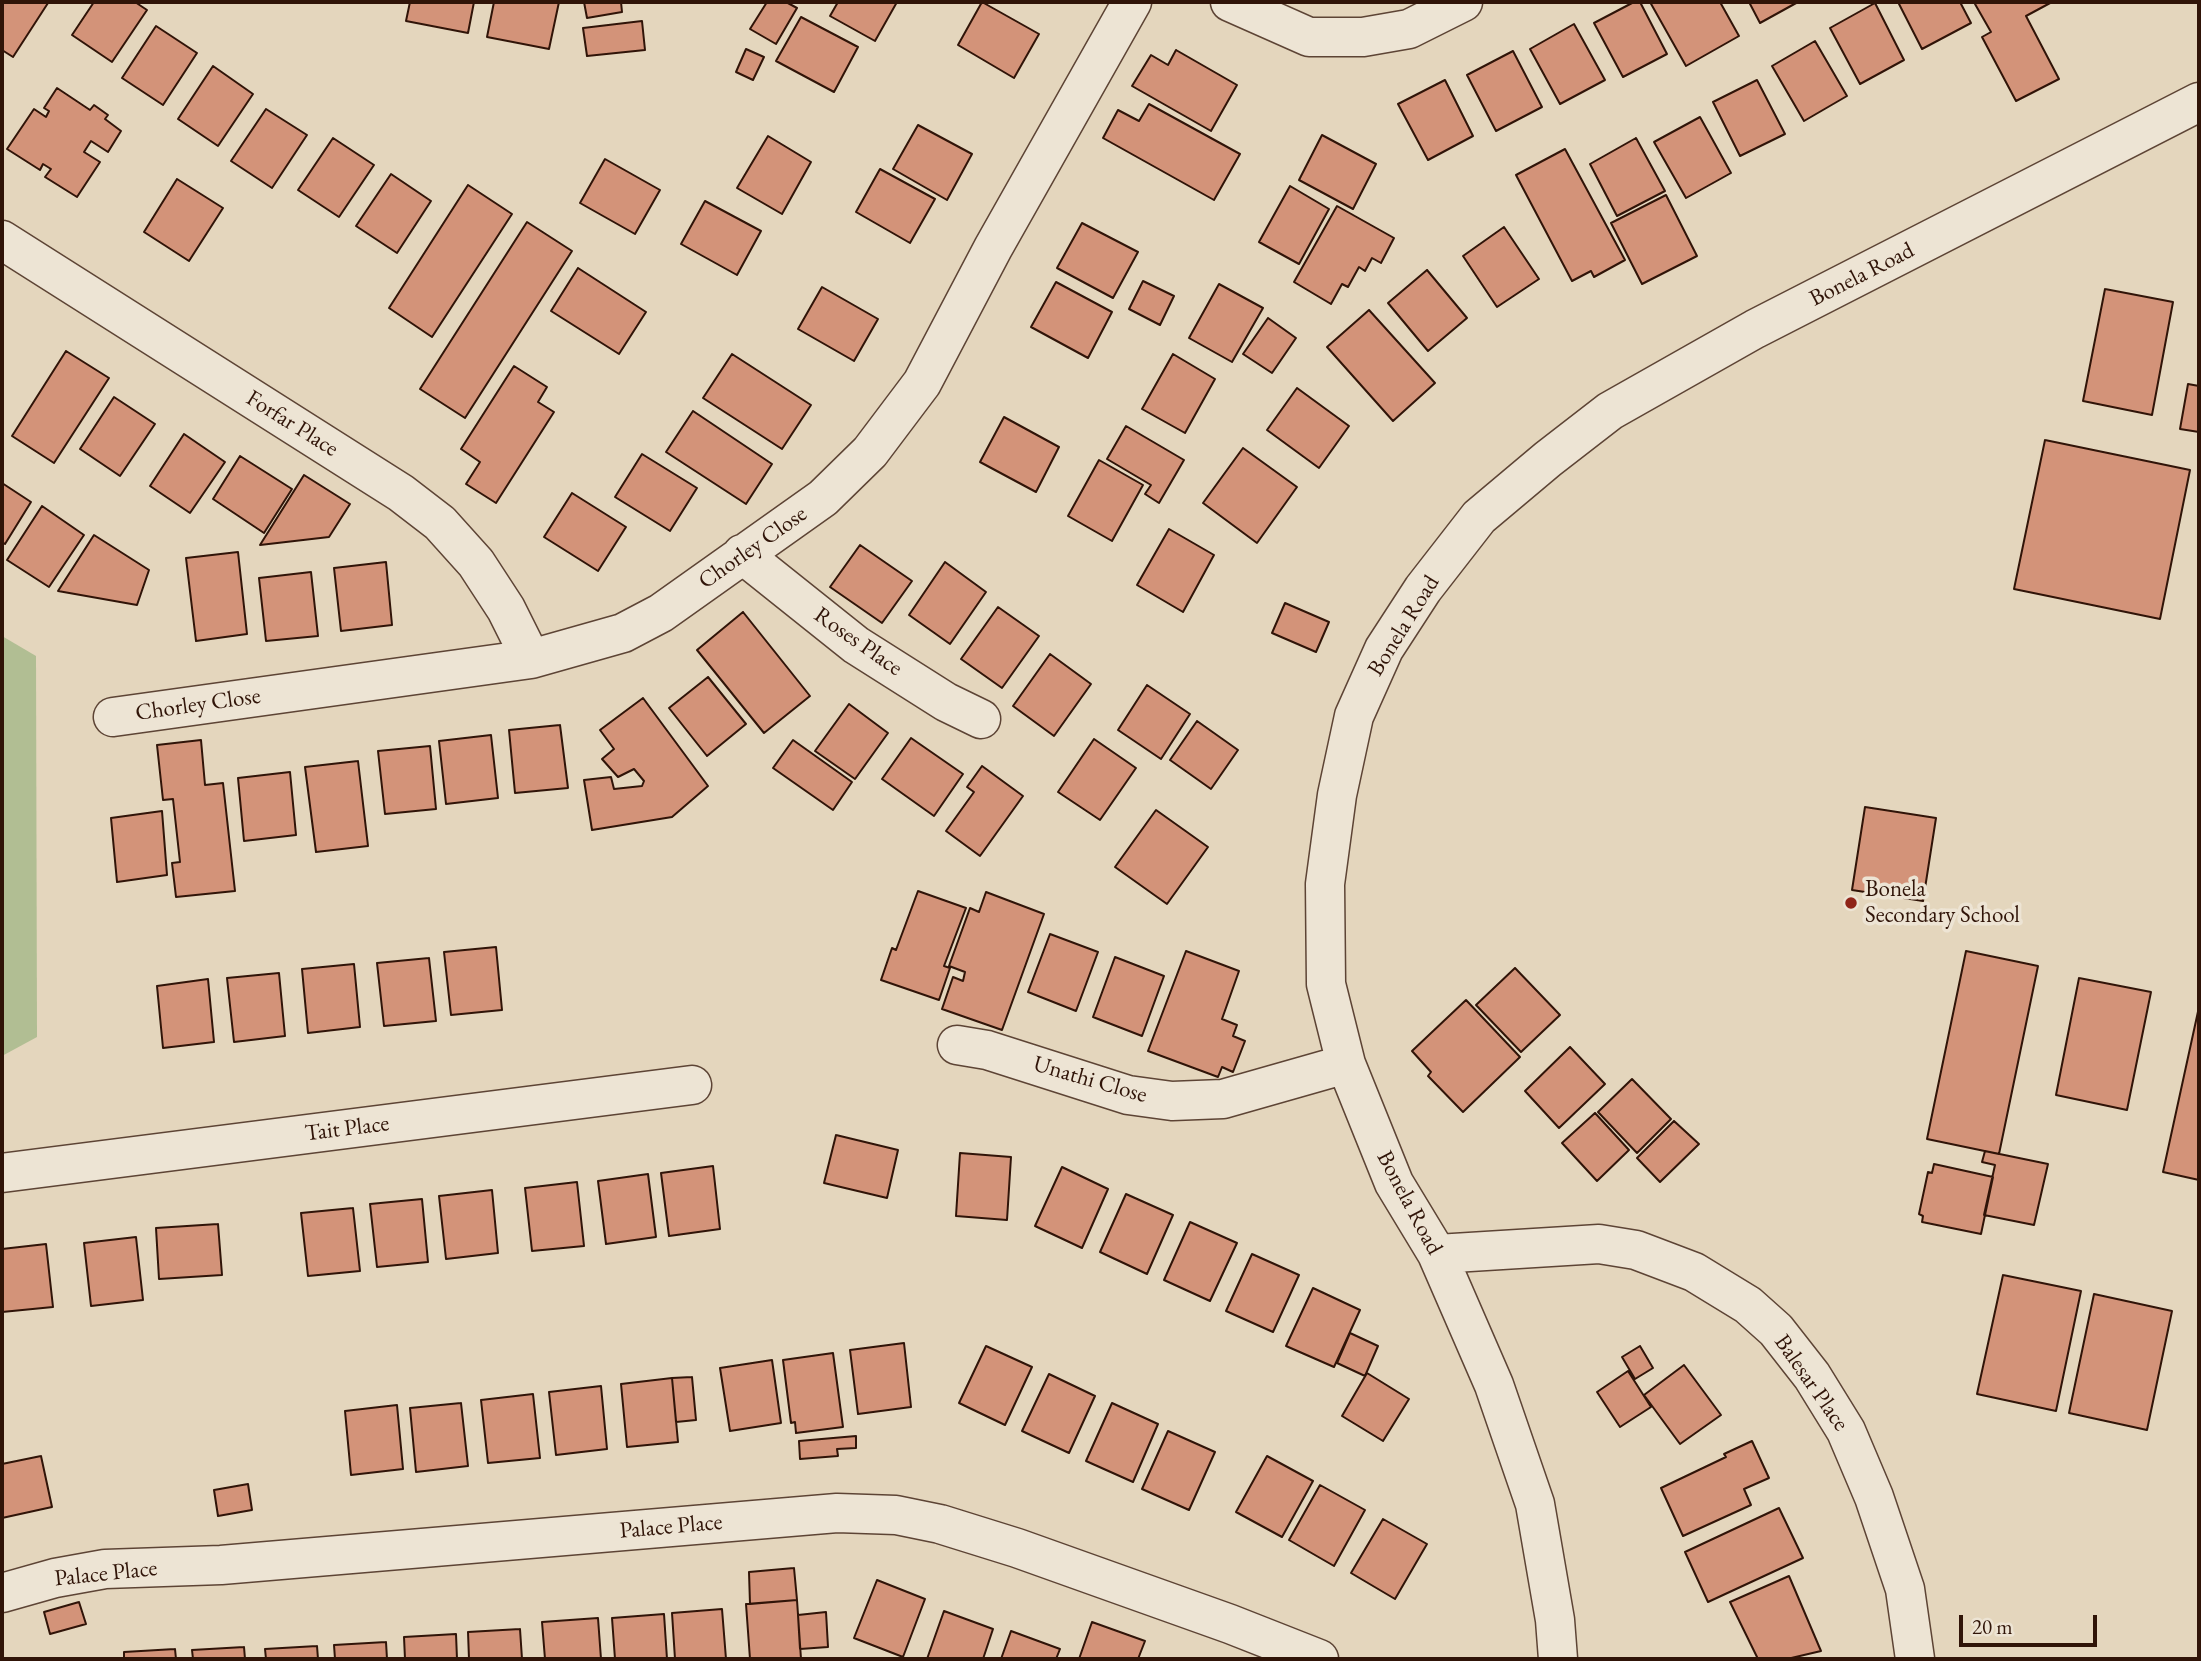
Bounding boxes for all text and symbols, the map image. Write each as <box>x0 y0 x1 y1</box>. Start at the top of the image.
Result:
street label: Bonela Road <box>1805 237 1919 313</box>
street label: Forfar Place <box>241 385 343 463</box>
street label: Chorley Close <box>693 501 813 595</box>
street label: Bonela Road <box>1362 571 1446 681</box>
street label: Roses Place <box>809 602 907 682</box>
street label: Chorley Close <box>134 683 262 727</box>
place label: Bonela Secondary School <box>1865 876 2020 930</box>
marker: Bonela Secondary School <box>1843 895 1859 911</box>
street label: Unathi Close <box>1030 1051 1150 1109</box>
street label: Tait Place <box>303 1110 391 1148</box>
street label: Bonela Road <box>1370 1146 1448 1260</box>
street label: Balesar Place <box>1768 1329 1854 1437</box>
street label: Palace Place <box>618 1509 724 1545</box>
street label: Palace Place <box>53 1555 159 1593</box>
scale bar <box>1963 1602 2101 1646</box>
text: 20 m <box>1972 1613 2013 1640</box>

